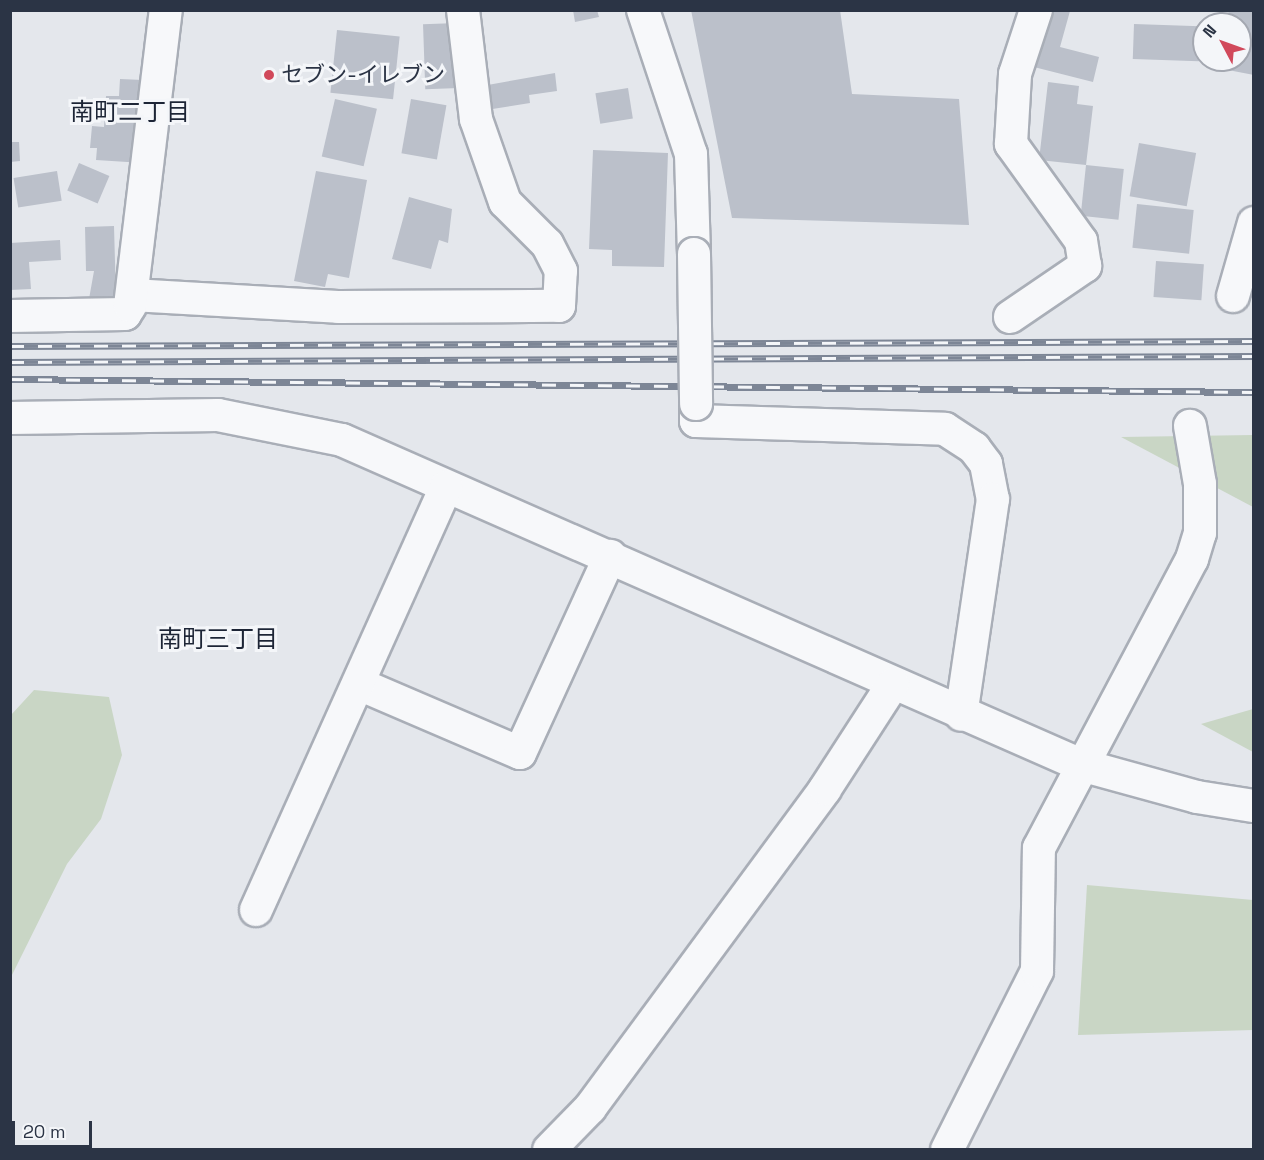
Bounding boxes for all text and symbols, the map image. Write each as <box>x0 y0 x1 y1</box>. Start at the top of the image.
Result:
north arrow <box>1192 12 1252 72</box>
text: N <box>1198 20 1221 42</box>
place label: セブン-イレブン <box>281 62 445 88</box>
marker: セブン-イレブン <box>262 68 276 82</box>
district label: 南町二丁目 <box>70 98 190 126</box>
district label: 南町三丁目 <box>158 625 278 653</box>
scale bar <box>15 1109 94 1147</box>
text: 20 m <box>23 1120 66 1143</box>

